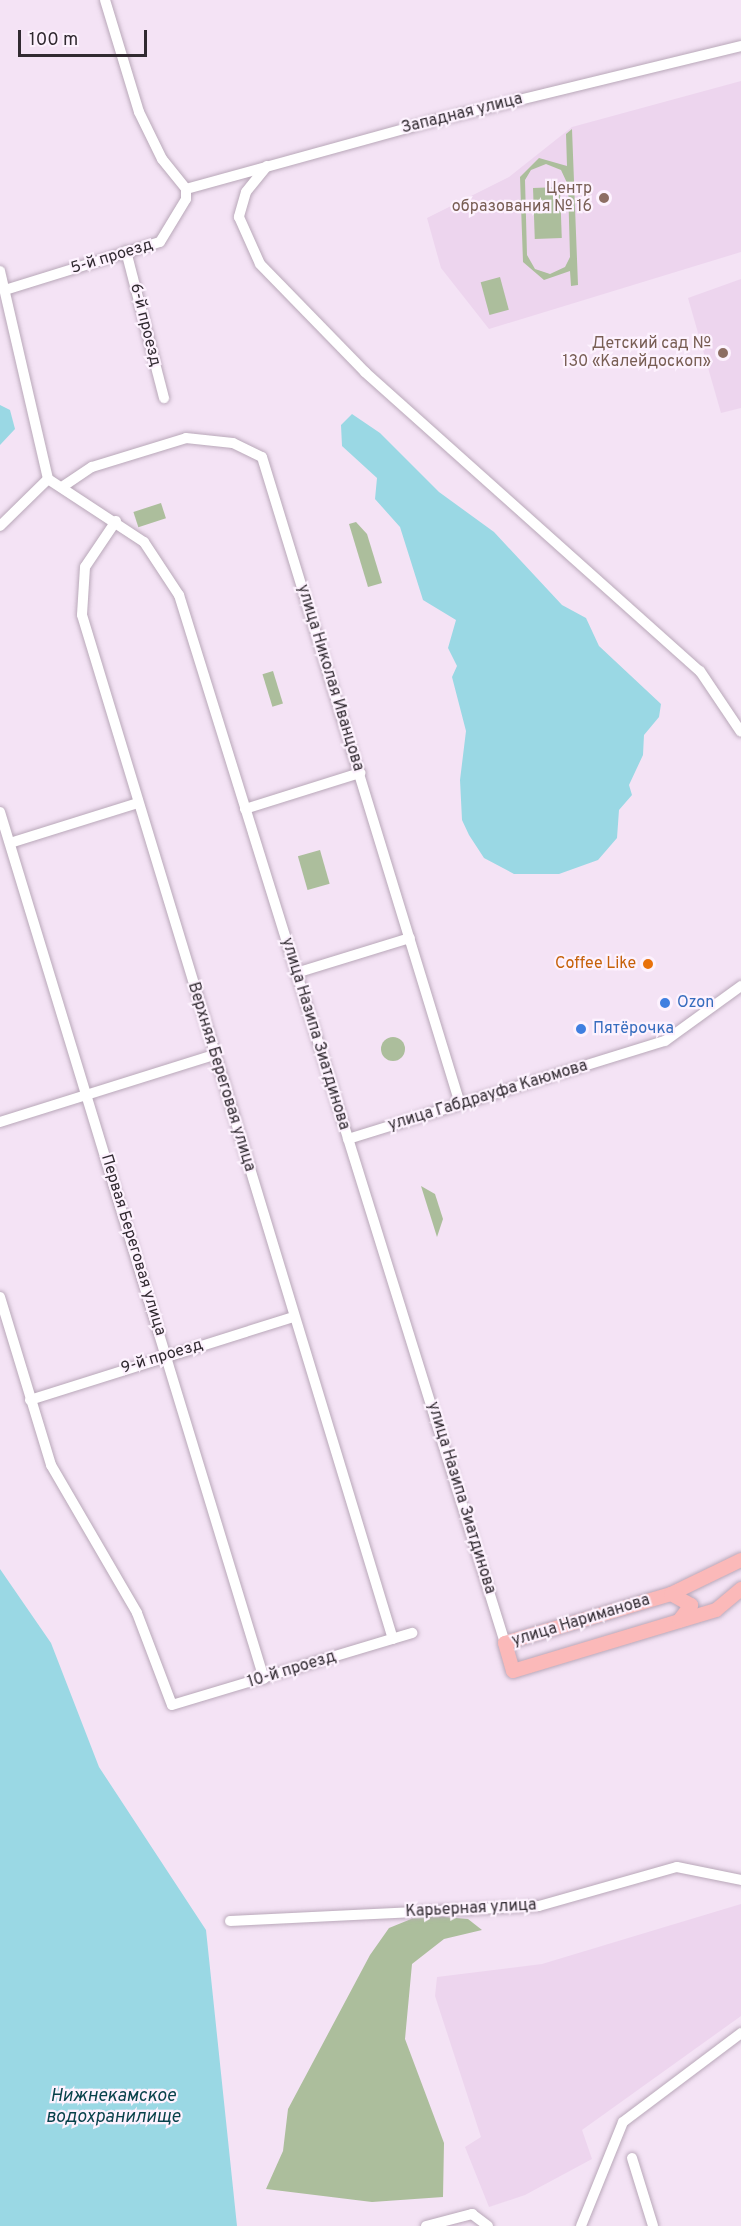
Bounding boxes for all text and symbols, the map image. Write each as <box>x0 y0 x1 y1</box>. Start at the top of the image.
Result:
scale bar <box>21 18 150 56</box>
text: 100 m <box>29 29 78 52</box>
street label: Западная улица <box>399 90 525 138</box>
place label: Центр образования № 16 <box>452 179 592 217</box>
marker: Центр образования № 16 <box>597 191 611 205</box>
street label: 5-й проезд <box>69 235 155 279</box>
street label: 6-й проезд <box>125 282 165 368</box>
place label: Детский сад № 130 «Калейдоскоп» <box>562 334 711 372</box>
marker: Детский сад № 130 «Калейдоскоп» <box>716 346 730 360</box>
street label: улица Николая Иванцова <box>292 582 368 774</box>
street label: улица Назипа Зиатдинова <box>277 936 353 1132</box>
place label: Coffee Like <box>555 954 636 974</box>
marker: Coffee Like <box>641 957 655 971</box>
street label: Верхняя Береговая улица <box>183 980 259 1174</box>
place label: Ozon <box>677 993 714 1013</box>
marker: Ozon <box>658 996 672 1010</box>
place label: Пятёрочка <box>593 1019 674 1039</box>
marker: Пятёрочка <box>574 1022 588 1036</box>
street label: улица Габдрауфа Каюмова <box>386 1056 590 1136</box>
street label: Первая Береговая улица <box>96 1152 170 1338</box>
street label: 9-й проезд <box>119 1335 205 1379</box>
street label: улица Назипа Зиатдинова <box>423 1400 499 1596</box>
street label: улица Нариманова <box>510 1591 652 1651</box>
street label: 10-й проезд <box>246 1647 338 1693</box>
street label: Карьерная улица <box>405 1896 537 1922</box>
water label: Нижнекамское водохранилище <box>46 2087 180 2130</box>

